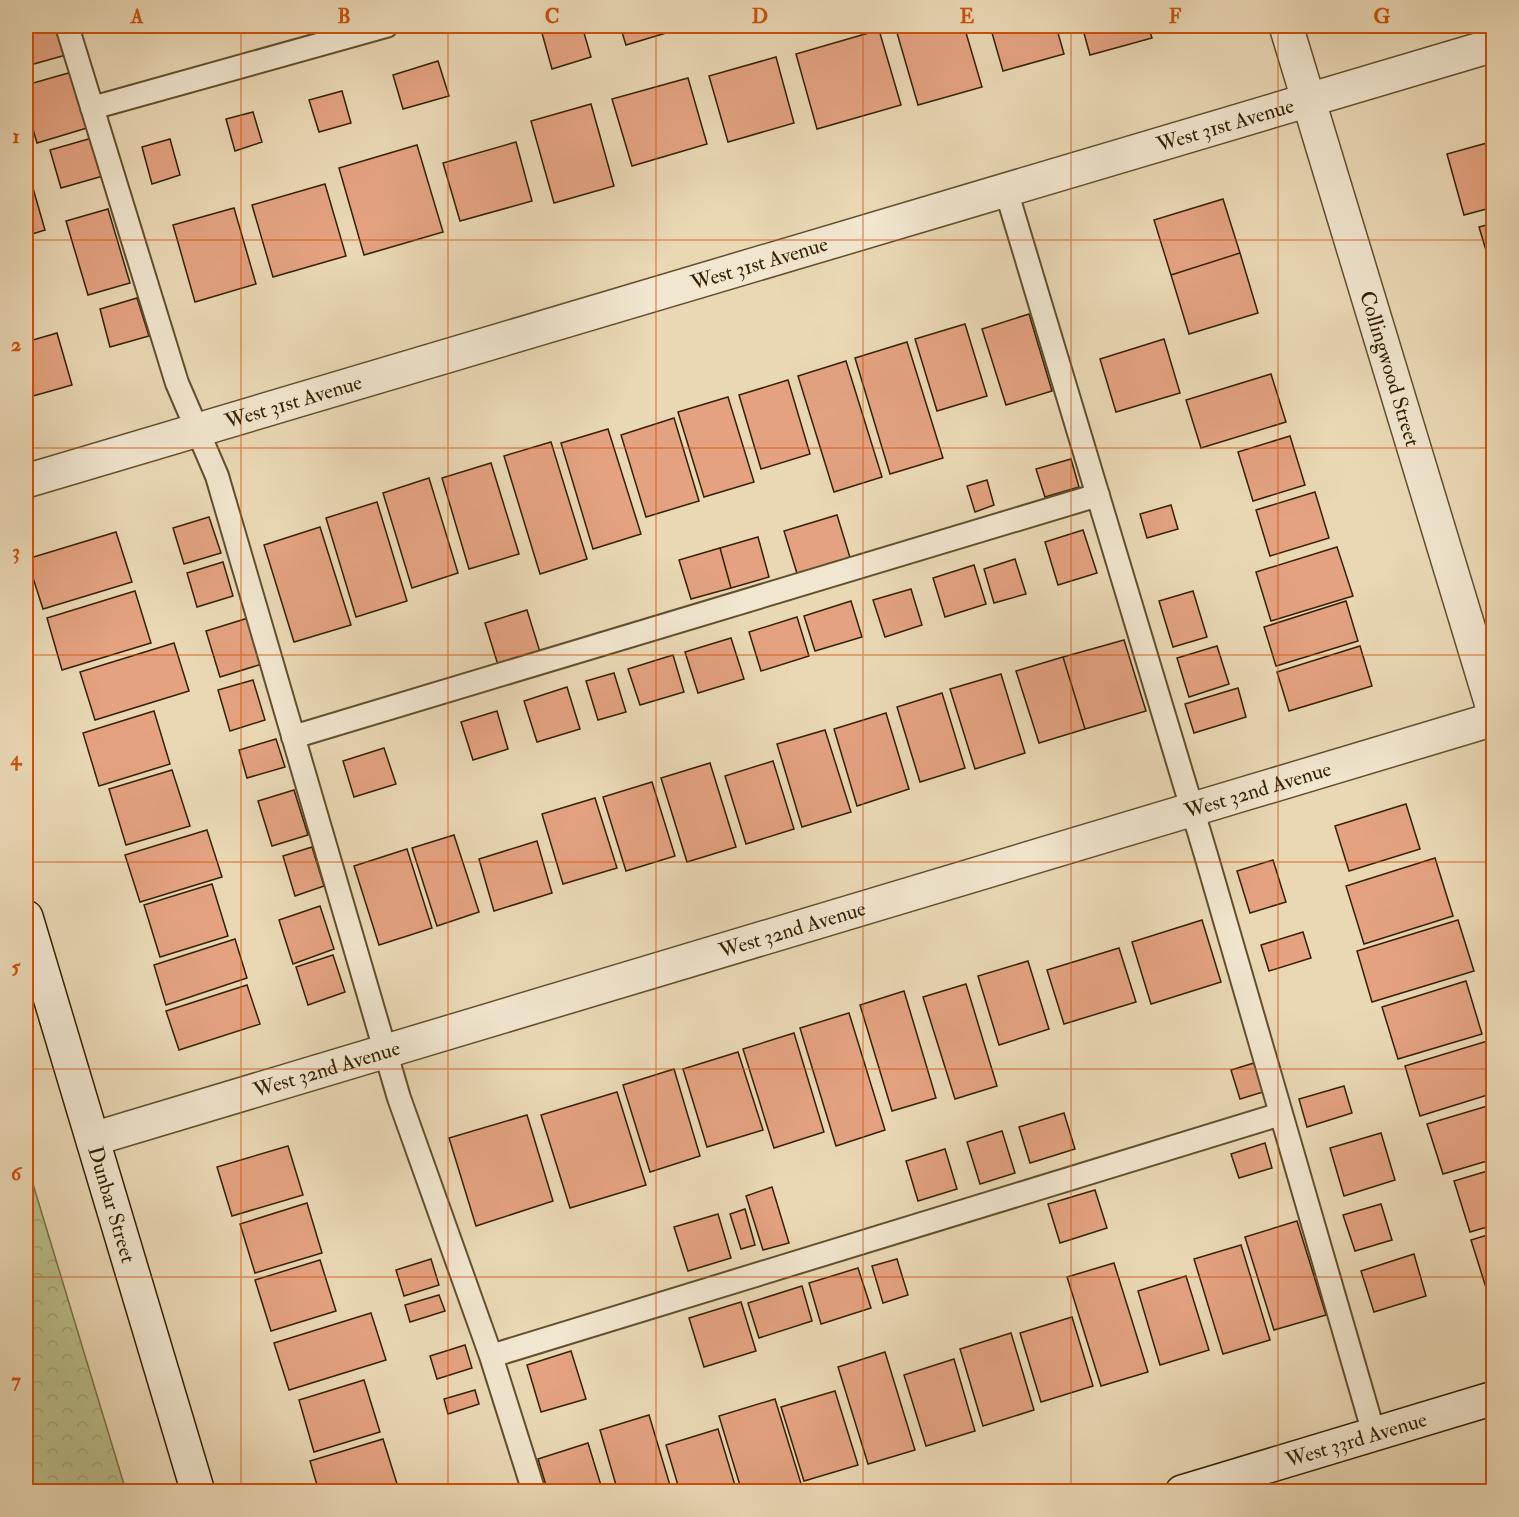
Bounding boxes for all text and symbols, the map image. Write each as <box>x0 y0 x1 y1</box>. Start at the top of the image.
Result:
text: A <box>130 4 144 29</box>
text: B <box>337 4 351 29</box>
text: C <box>545 4 559 29</box>
text: D <box>752 4 768 29</box>
text: E <box>960 4 975 29</box>
text: F <box>1169 4 1182 29</box>
text: G <box>1374 4 1391 29</box>
street label: West 31st Avenue <box>1153 92 1297 158</box>
text: 1 <box>12 124 20 149</box>
street label: West 31st Avenue <box>687 230 831 297</box>
street label: Collingwood Street <box>1354 287 1426 450</box>
text: 2 <box>11 332 21 357</box>
street label: West 31st Avenue <box>221 368 365 435</box>
text: 3 <box>12 539 20 564</box>
text: 4 <box>10 746 23 771</box>
street label: West 32nd Avenue <box>1180 755 1335 825</box>
street label: West 32nd Avenue <box>715 895 869 964</box>
text: 5 <box>12 954 22 979</box>
street label: West 32nd Avenue <box>249 1034 404 1104</box>
street label: Dunbar Street <box>82 1143 142 1266</box>
text: 6 <box>11 1161 23 1186</box>
text: 7 <box>11 1368 21 1393</box>
street label: West 33rd Avenue <box>1281 1405 1430 1474</box>

